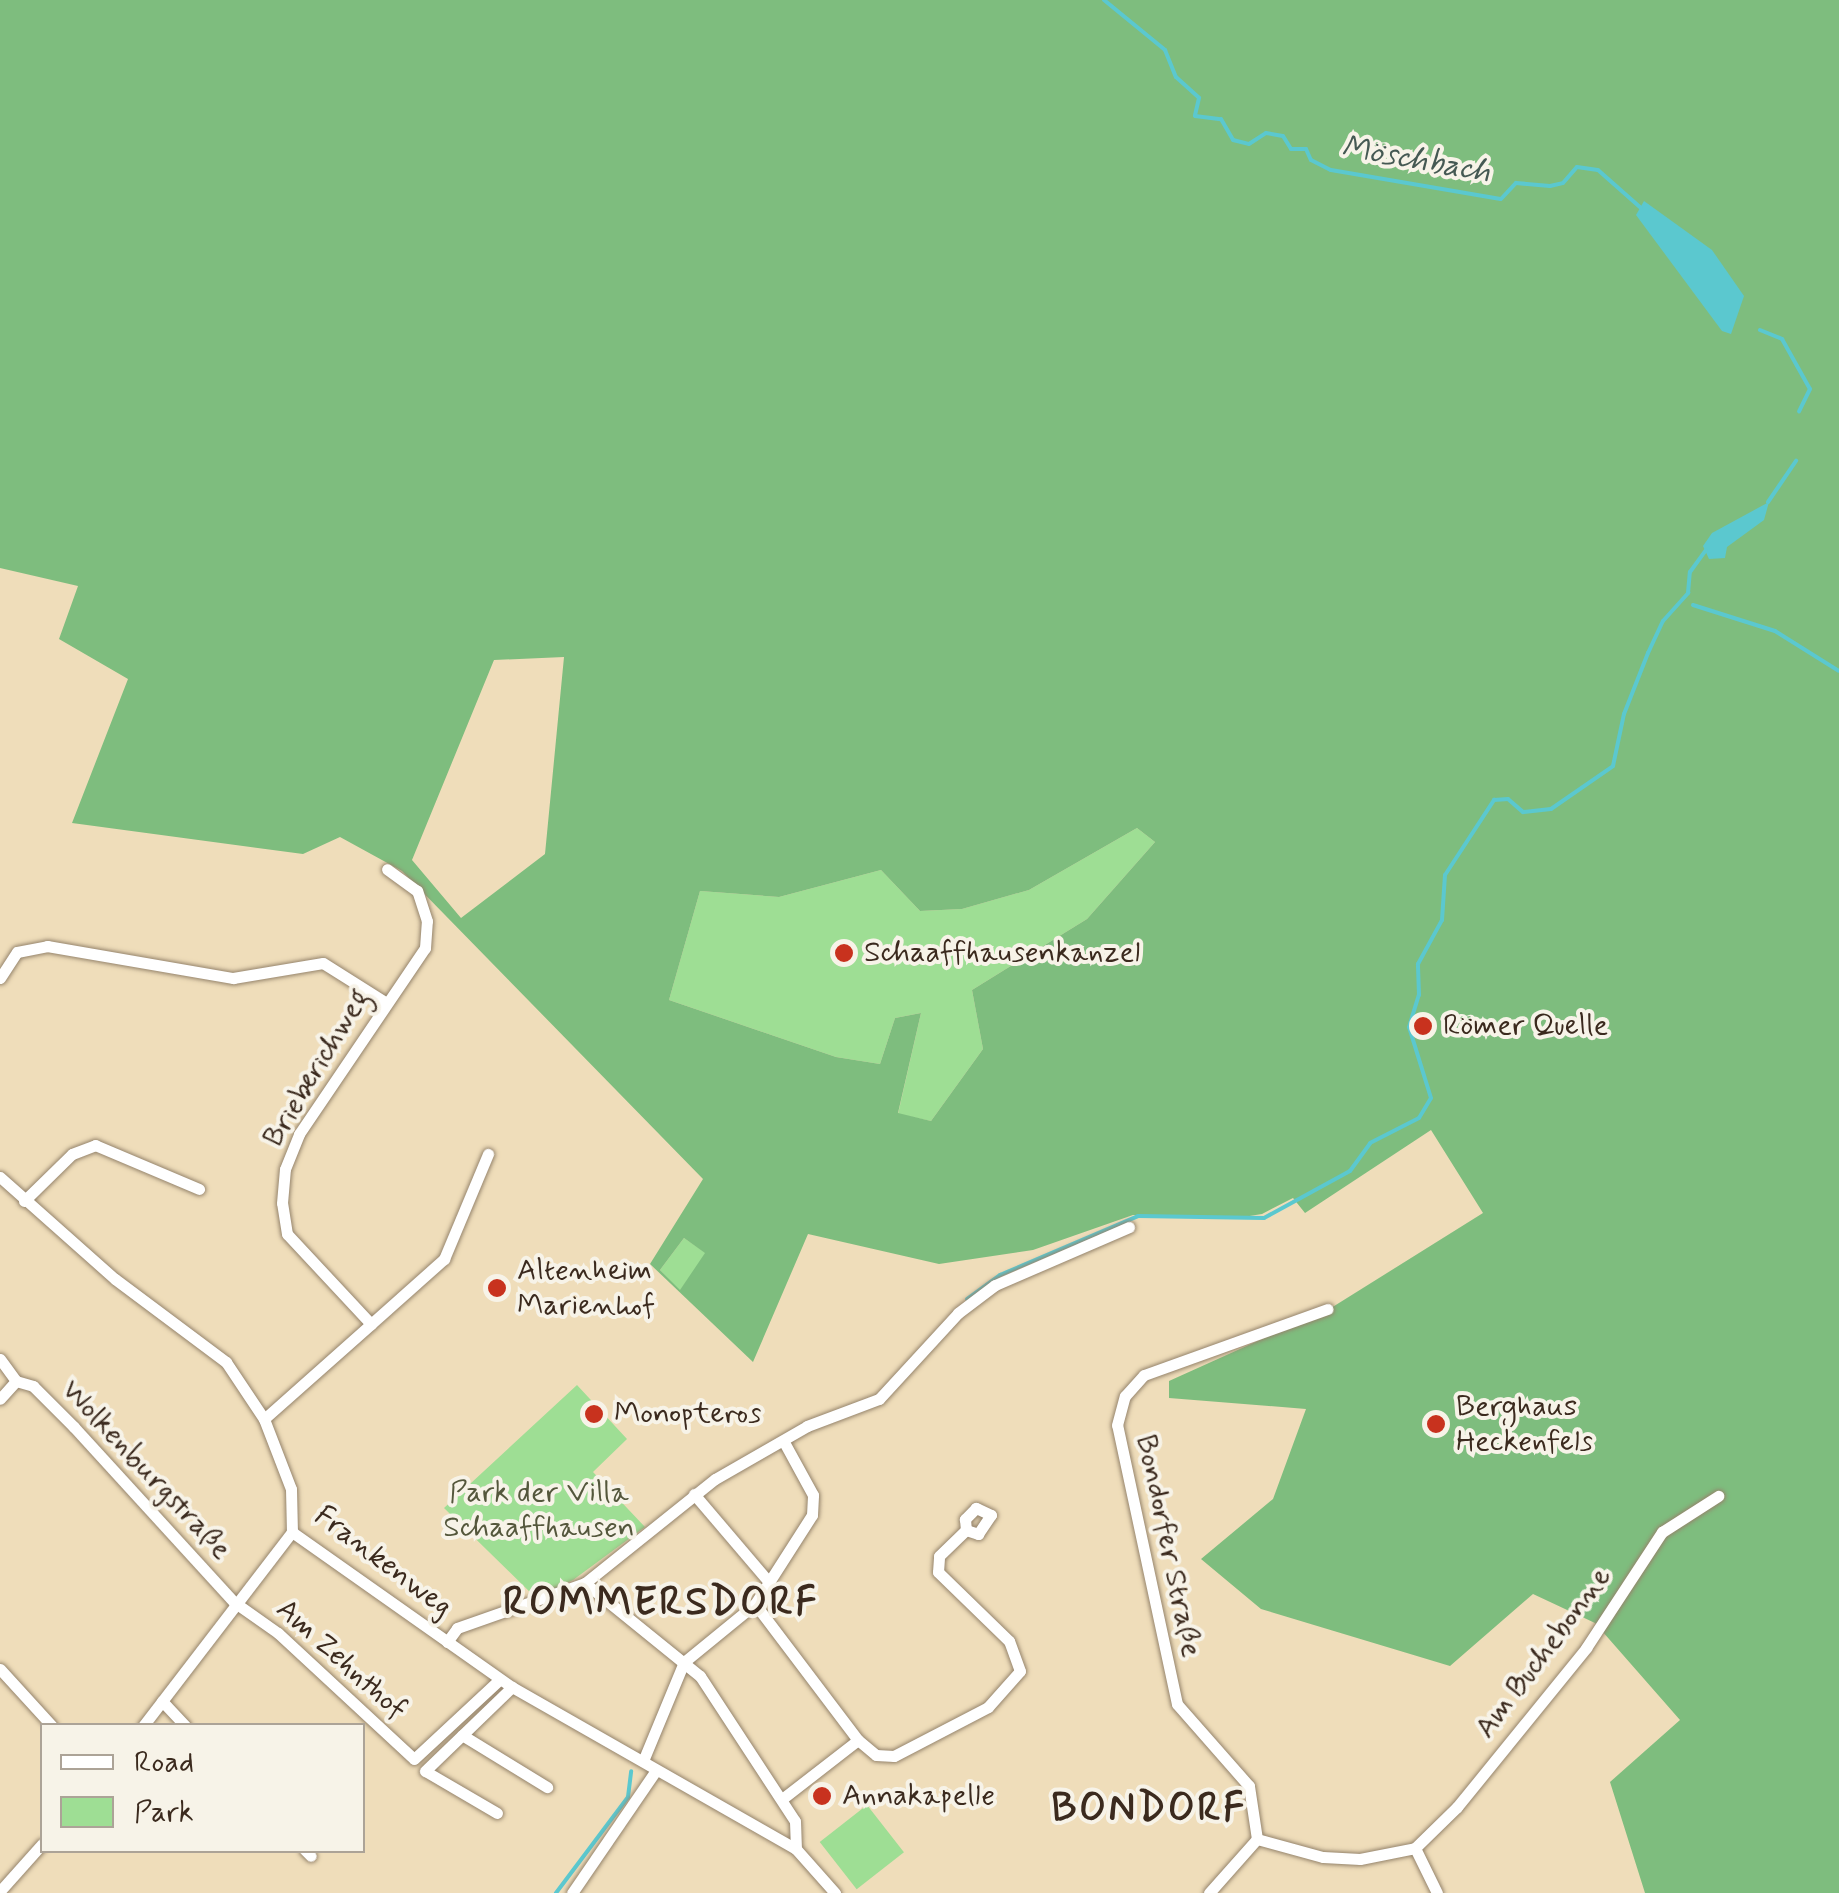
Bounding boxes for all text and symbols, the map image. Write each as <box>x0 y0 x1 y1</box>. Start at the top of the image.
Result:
water label: Möschbach <box>1338 128 1494 192</box>
place label: Schaaffhausenkanzel <box>864 935 1140 971</box>
marker: Schaaffhausenkanzel <box>833 942 855 964</box>
street label: Brieberichweg <box>256 982 378 1154</box>
place label: Römer Quelle <box>1443 1008 1609 1044</box>
marker: Römer Quelle <box>1412 1015 1434 1037</box>
place label: Altenheim Marienhof <box>517 1253 655 1324</box>
marker: Altenheim Marienhof <box>486 1277 508 1299</box>
street label: Wolkenburgstraße <box>53 1373 239 1567</box>
place label: Berghaus Heckenfels <box>1456 1389 1593 1460</box>
place label: Monopteros <box>614 1396 761 1432</box>
marker: Monopteros <box>583 1403 605 1425</box>
marker: Berghaus Heckenfels <box>1425 1413 1447 1435</box>
street label: Bondorfer Straße <box>1127 1431 1209 1661</box>
park label: Park der Villa Schaaffhausen <box>443 1475 635 1546</box>
street label: Frankenweg <box>307 1498 459 1626</box>
street label: Am Buchebonne <box>1467 1559 1621 1747</box>
district label: ROMMERSDORF <box>501 1579 821 1627</box>
street label: Am Zehnthof <box>263 1587 419 1733</box>
legend <box>40 1723 365 1853</box>
text: Road <box>134 1743 194 1782</box>
place label: Annakapelle <box>842 1778 995 1814</box>
marker: Annakapelle <box>811 1785 833 1807</box>
district label: BONDORF <box>1050 1785 1248 1833</box>
text: Park <box>134 1793 194 1832</box>

